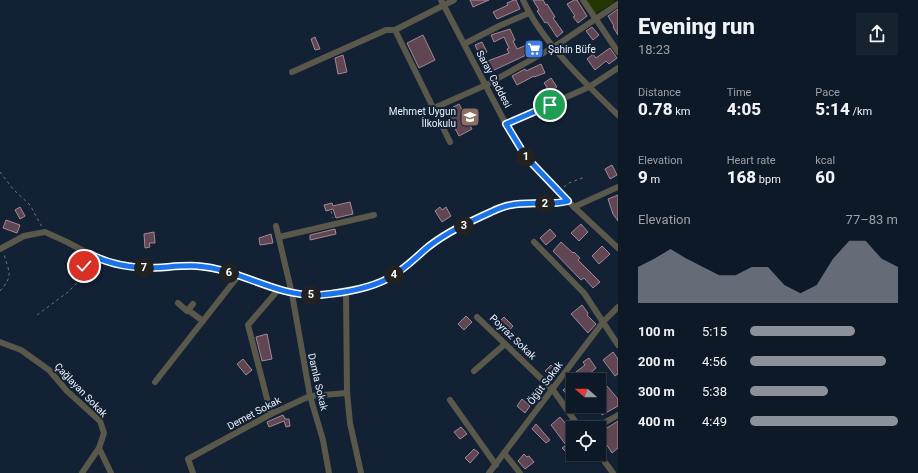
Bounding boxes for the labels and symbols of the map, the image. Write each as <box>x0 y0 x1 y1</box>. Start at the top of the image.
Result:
supermarket icon: Şahin Büfe <box>523 38 545 60</box>
place label: Şahin Büfe <box>548 44 596 55</box>
street label: Saray Caddesi <box>474 48 514 110</box>
pin <box>533 88 567 122</box>
place label: Mehmet Uygun İlkokulu <box>389 106 456 129</box>
school or university icon: Mehmet Uygun İlkokulu <box>459 106 481 128</box>
pin: 1 <box>516 147 536 167</box>
pin: 2 <box>535 194 555 214</box>
pin: 3 <box>454 216 474 236</box>
pin <box>67 249 101 283</box>
pin: 7 <box>134 258 154 278</box>
pin: 6 <box>219 263 239 283</box>
pin: 4 <box>384 265 404 285</box>
pin: 5 <box>301 285 321 305</box>
street label: Poyraz Sokak <box>488 312 539 362</box>
street label: Damla Sokak <box>306 352 330 413</box>
street label: Öğüt Sokak <box>524 358 565 407</box>
street label: Çağlayan Sokak <box>52 361 110 420</box>
north arrow <box>566 373 606 413</box>
street label: Demet Sokak <box>225 394 283 432</box>

